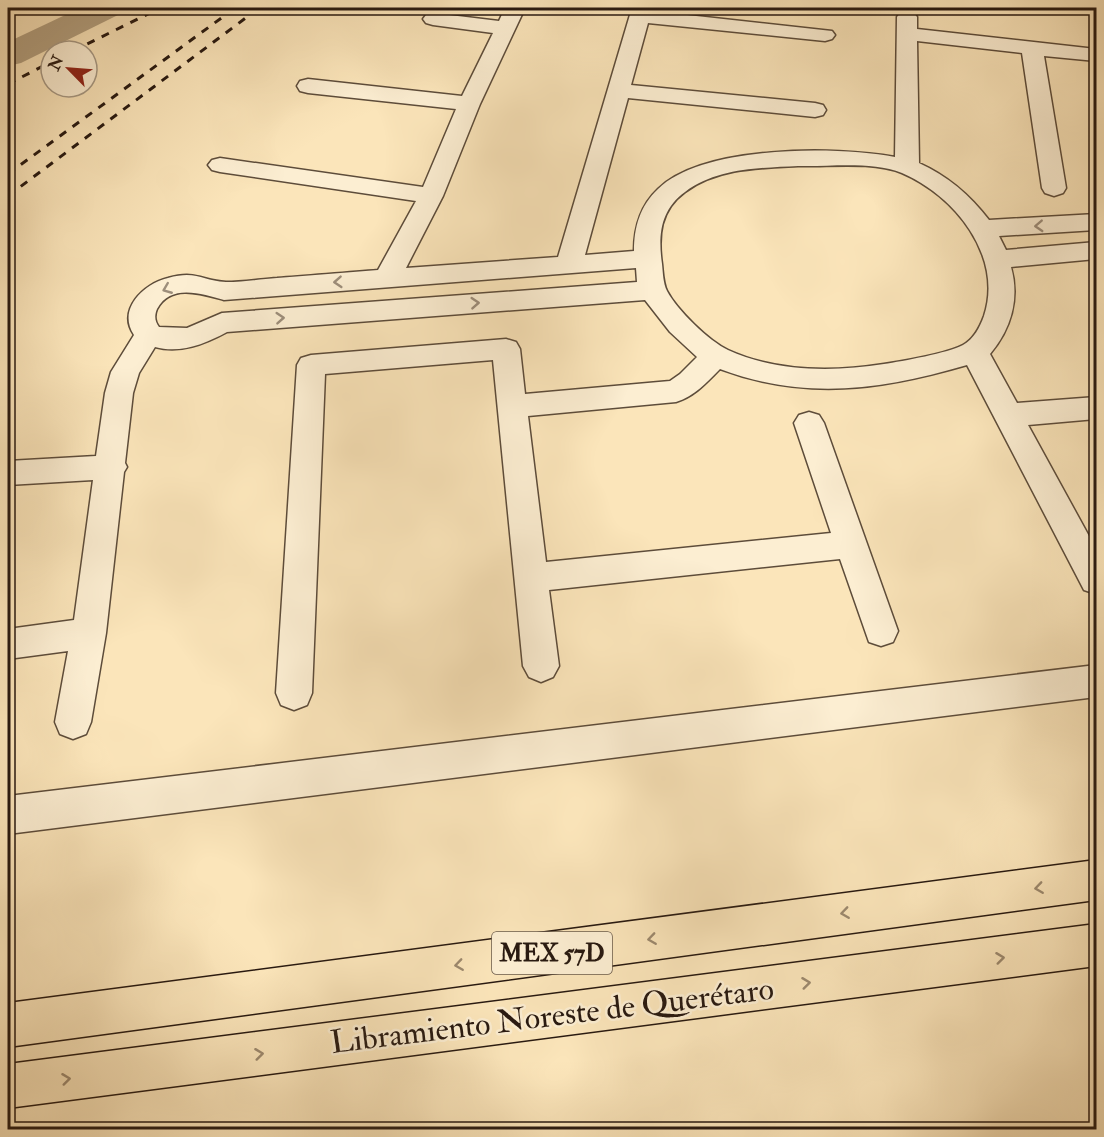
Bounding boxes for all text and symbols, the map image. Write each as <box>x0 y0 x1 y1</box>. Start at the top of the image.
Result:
north arrow <box>39 39 99 99</box>
text: N <box>44 52 69 75</box>
one-way arrow <box>1034 219 1043 232</box>
one-way arrow <box>333 275 342 288</box>
one-way arrow <box>163 282 174 294</box>
one-way arrow <box>470 297 479 310</box>
one-way arrow <box>276 312 285 325</box>
one-way arrow <box>1034 881 1043 893</box>
one-way arrow <box>841 907 850 919</box>
road number: MEX 57D <box>492 932 612 974</box>
one-way arrow <box>647 933 657 945</box>
one-way arrow <box>995 952 1004 965</box>
one-way arrow <box>454 958 463 971</box>
street label: Libramiento Noreste de Querétaro <box>328 969 776 1063</box>
one-way arrow <box>802 977 811 990</box>
one-way arrow <box>254 1048 264 1060</box>
one-way arrow <box>61 1073 70 1085</box>

